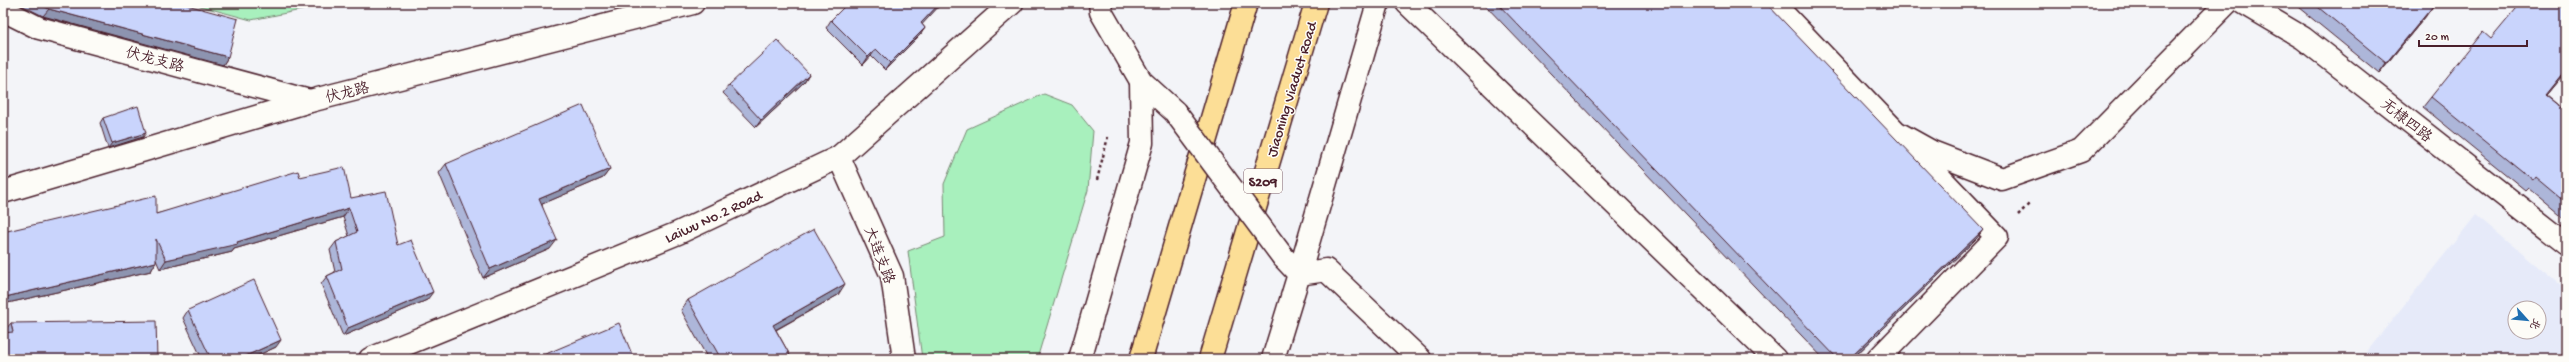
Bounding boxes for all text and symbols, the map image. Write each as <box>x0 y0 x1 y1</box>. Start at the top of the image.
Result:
street label: Jiaoning Viaduct Road <box>1264 19 1322 159</box>
scale bar <box>2419 22 2527 48</box>
text: 20 m <box>2425 31 2450 45</box>
street label: 伏龙支路 <box>123 44 186 77</box>
street label: 伏龙路 <box>323 79 372 108</box>
street label: 无棣四路 <box>2377 96 2435 147</box>
road number: S209 <box>1244 169 1282 193</box>
street label: Laiwu No.2 Road <box>662 187 766 248</box>
street label: 大连支路 <box>859 224 897 287</box>
north arrow <box>2507 300 2547 340</box>
text: 北 <box>2526 316 2542 331</box>

